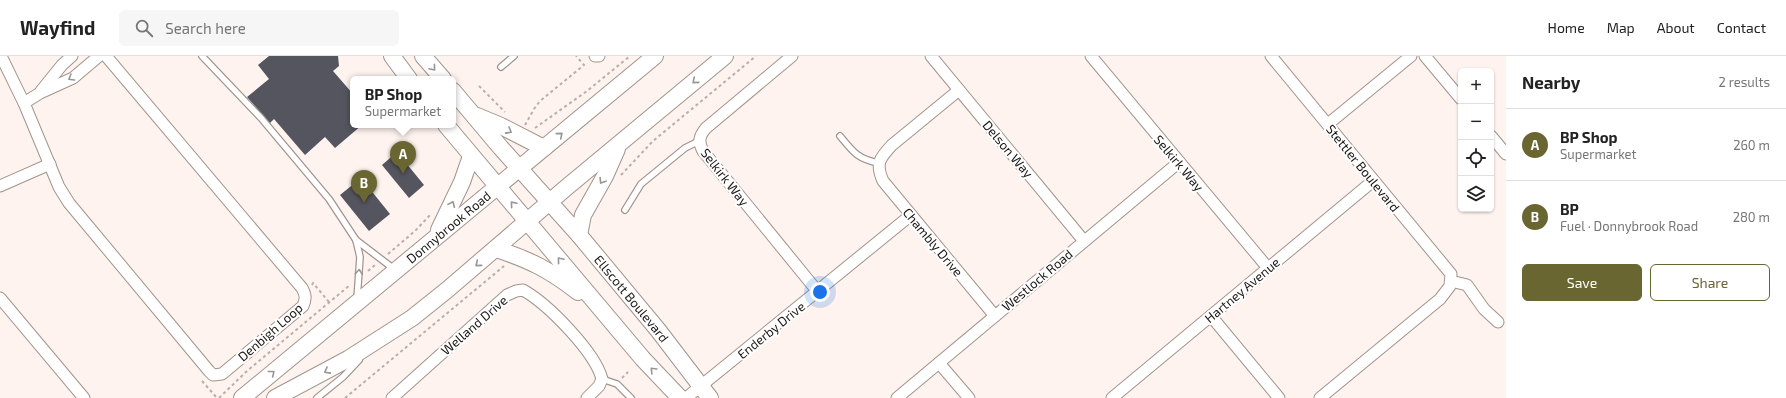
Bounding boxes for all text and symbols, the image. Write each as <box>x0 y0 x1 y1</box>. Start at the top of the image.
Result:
search box <box>119 10 399 46</box>
text: Wayfind <box>20 16 95 39</box>
icon: search <box>133 17 155 39</box>
text: Search here <box>165 19 246 37</box>
text: Home <box>1548 19 1585 36</box>
text: Map <box>1607 19 1635 36</box>
text: About <box>1657 19 1695 36</box>
text: Contact <box>1717 19 1766 36</box>
one-way arrow <box>429 63 436 70</box>
map controls <box>1458 68 1494 212</box>
button: + <box>1458 68 1494 104</box>
text: Nearby <box>1522 72 1580 92</box>
one-way arrow <box>68 73 75 80</box>
text: 2 results <box>1718 74 1770 90</box>
popup <box>350 76 456 128</box>
one-way arrow <box>693 77 700 84</box>
text: BP Shop <box>365 85 422 103</box>
text: Supermarket <box>365 103 441 119</box>
button: − <box>1458 104 1494 140</box>
street label: Delson Way <box>979 117 1037 181</box>
street label: Stettler Boulevard <box>1323 121 1403 215</box>
one-way arrow <box>505 126 512 133</box>
text: BP Shop <box>1560 128 1618 146</box>
one-way arrow <box>555 132 563 139</box>
street label: Selkirk Way <box>1151 132 1207 195</box>
text: A <box>1531 137 1539 153</box>
text: 260 m <box>1733 137 1770 153</box>
button: locate <box>1458 140 1494 176</box>
pin: A <box>390 141 416 174</box>
street label: Selkirk Way <box>698 145 752 209</box>
text: Supermarket <box>1560 146 1637 162</box>
pin: B <box>351 170 377 203</box>
button: layers <box>1458 176 1494 212</box>
one-way arrow <box>599 177 607 184</box>
street label: Donnybrook Road <box>403 188 494 267</box>
text: BP <box>1560 200 1579 218</box>
one-way arrow <box>447 201 455 208</box>
one-way arrow <box>510 201 517 209</box>
street label: Chambly Drive <box>900 204 966 280</box>
text: B <box>1531 209 1539 225</box>
text: 280 m <box>1733 209 1770 225</box>
text: Fuel · Donnybrook Road <box>1560 218 1698 234</box>
street label: Westlock Road <box>998 246 1076 314</box>
street label: Ellscott Boulevard <box>591 252 672 345</box>
street label: Hartney Avenue <box>1201 254 1283 326</box>
one-way arrow <box>558 257 565 264</box>
one-way arrow <box>476 259 483 266</box>
button: Save <box>1522 264 1642 301</box>
button: Share <box>1650 264 1770 301</box>
one-way arrow <box>354 269 363 275</box>
your location <box>810 282 830 302</box>
street label: Welland Drive <box>438 292 510 358</box>
street label: Enderby Drive <box>734 298 808 362</box>
street label: Denbigh Loop <box>234 300 306 364</box>
one-way arrow <box>324 366 331 373</box>
one-way arrow <box>650 367 658 375</box>
one-way arrow <box>268 370 275 377</box>

